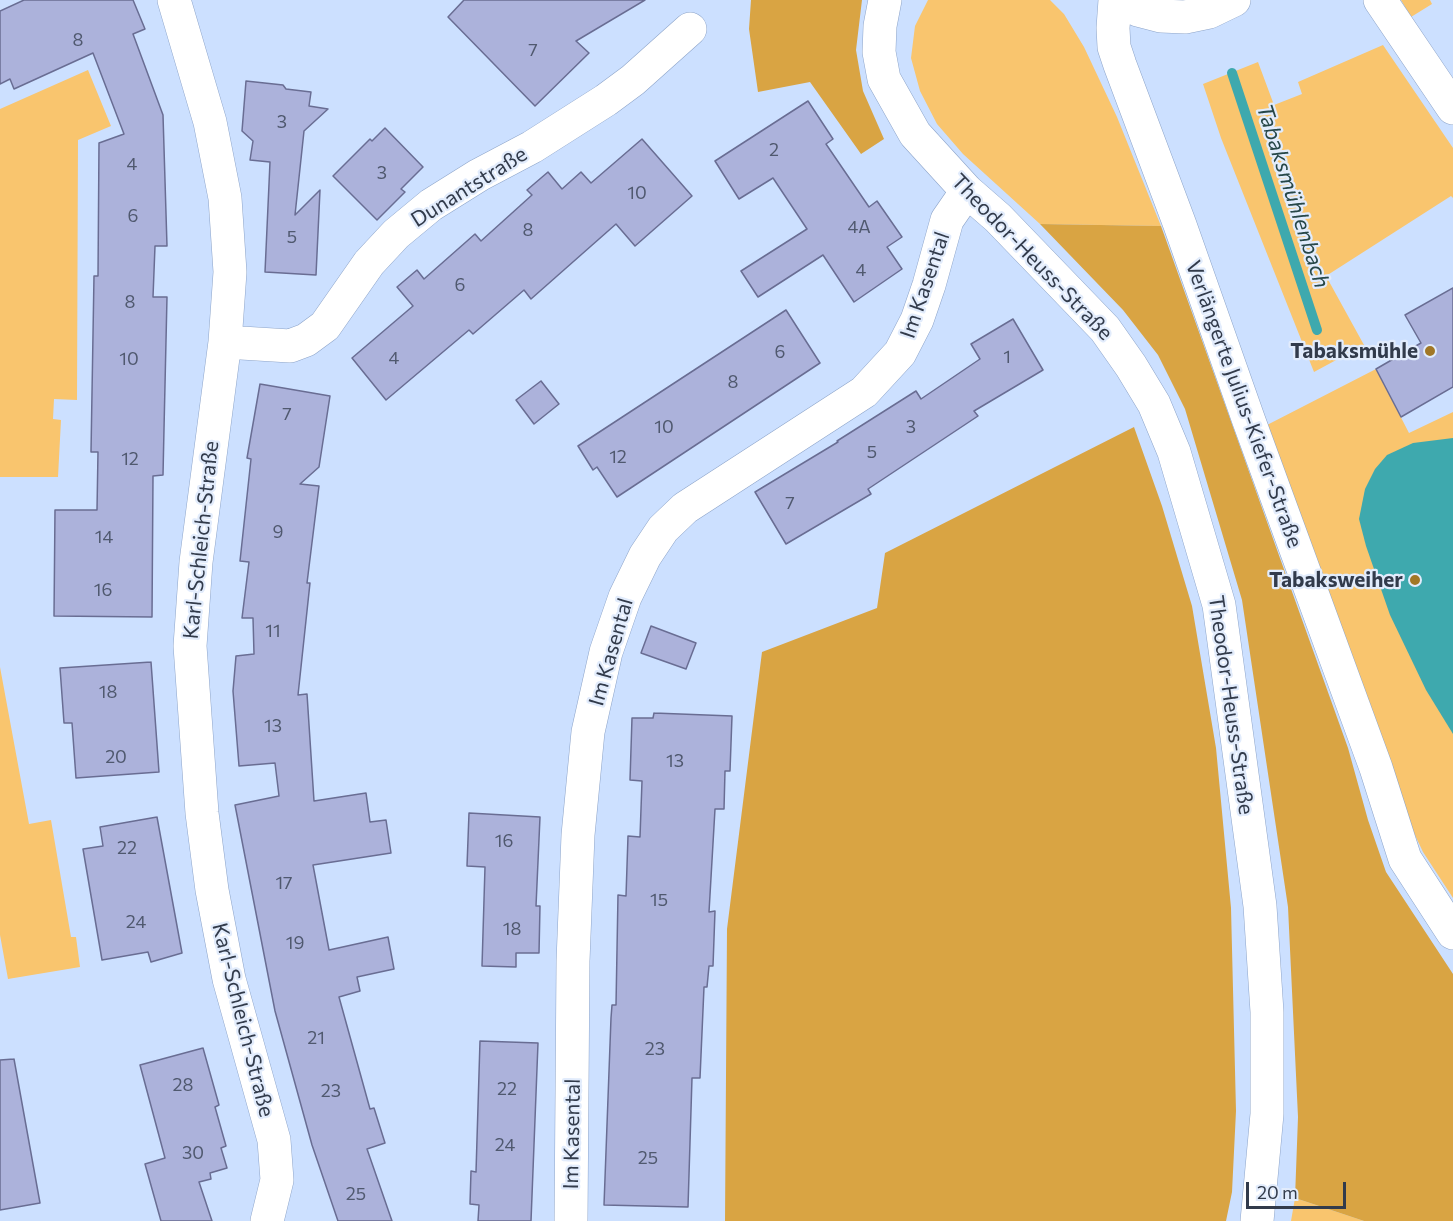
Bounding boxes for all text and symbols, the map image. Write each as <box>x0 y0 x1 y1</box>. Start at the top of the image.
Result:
house number: 8 <box>73 29 83 51</box>
house number: 7 <box>528 39 538 61</box>
water label: Tabaksmühlenbach <box>1251 101 1335 291</box>
house number: 3 <box>277 111 287 133</box>
house number: 2 <box>769 139 779 161</box>
street label: Dunantstraße <box>406 141 532 233</box>
house number: 4 <box>127 153 137 175</box>
house number: 3 <box>377 162 387 184</box>
street label: Theodor-Heuss-Straße <box>946 169 1118 345</box>
house number: 10 <box>627 182 647 204</box>
house number: 6 <box>128 205 138 227</box>
house number: 4A <box>847 216 871 238</box>
house number: 8 <box>523 219 533 241</box>
house number: 5 <box>287 226 297 248</box>
street label: Im Kasental <box>895 228 955 342</box>
street label: Verlängerte Julius-Kiefer-Straße <box>1180 257 1308 551</box>
house number: 4 <box>856 259 866 281</box>
house number: 6 <box>455 274 465 296</box>
house number: 8 <box>125 291 135 313</box>
place label: Tabaksmühle <box>1290 338 1418 364</box>
house number: 6 <box>775 341 785 363</box>
marker: Tabaksmühle <box>1423 344 1437 358</box>
house number: 1 <box>1003 346 1011 368</box>
house number: 4 <box>389 347 399 369</box>
house number: 10 <box>119 348 139 370</box>
house number: 8 <box>728 371 738 393</box>
house number: 7 <box>282 403 292 425</box>
house number: 10 <box>654 416 674 438</box>
house number: 3 <box>906 416 916 438</box>
street label: Karl-Schleich-Straße <box>178 440 224 640</box>
house number: 5 <box>867 441 877 463</box>
house number: 12 <box>609 446 627 468</box>
house number: 12 <box>121 448 139 470</box>
house number: 7 <box>785 492 795 514</box>
house number: 9 <box>273 521 283 543</box>
house number: 14 <box>95 526 113 548</box>
place label: Tabaksweiher <box>1269 567 1403 593</box>
marker: Tabaksweiher <box>1408 573 1422 587</box>
house number: 16 <box>94 579 112 601</box>
street label: Theodor-Heuss-Straße <box>1203 594 1259 816</box>
street label: Im Kasental <box>584 595 638 709</box>
house number: 11 <box>265 620 281 642</box>
house number: 18 <box>99 681 117 703</box>
house number: 13 <box>264 715 282 737</box>
house number: 20 <box>105 746 127 768</box>
house number: 13 <box>666 750 684 772</box>
house number: 16 <box>495 830 513 852</box>
house number: 22 <box>117 837 137 859</box>
house number: 17 <box>275 872 293 894</box>
house number: 15 <box>650 889 668 911</box>
house number: 24 <box>126 911 146 933</box>
house number: 18 <box>503 918 521 940</box>
street label: Karl-Schleich-Straße <box>207 920 279 1120</box>
house number: 19 <box>286 932 304 954</box>
house number: 21 <box>307 1027 325 1049</box>
house number: 23 <box>645 1038 665 1060</box>
house number: 28 <box>173 1074 193 1096</box>
house number: 22 <box>497 1078 517 1100</box>
street label: Im Kasental <box>558 1078 586 1190</box>
house number: 23 <box>321 1080 341 1102</box>
house number: 24 <box>495 1134 515 1156</box>
house number: 30 <box>182 1142 204 1164</box>
house number: 25 <box>638 1147 658 1169</box>
scale bar <box>1249 1170 1350 1208</box>
text: 20 m <box>1257 1181 1298 1203</box>
house number: 25 <box>346 1183 366 1205</box>

